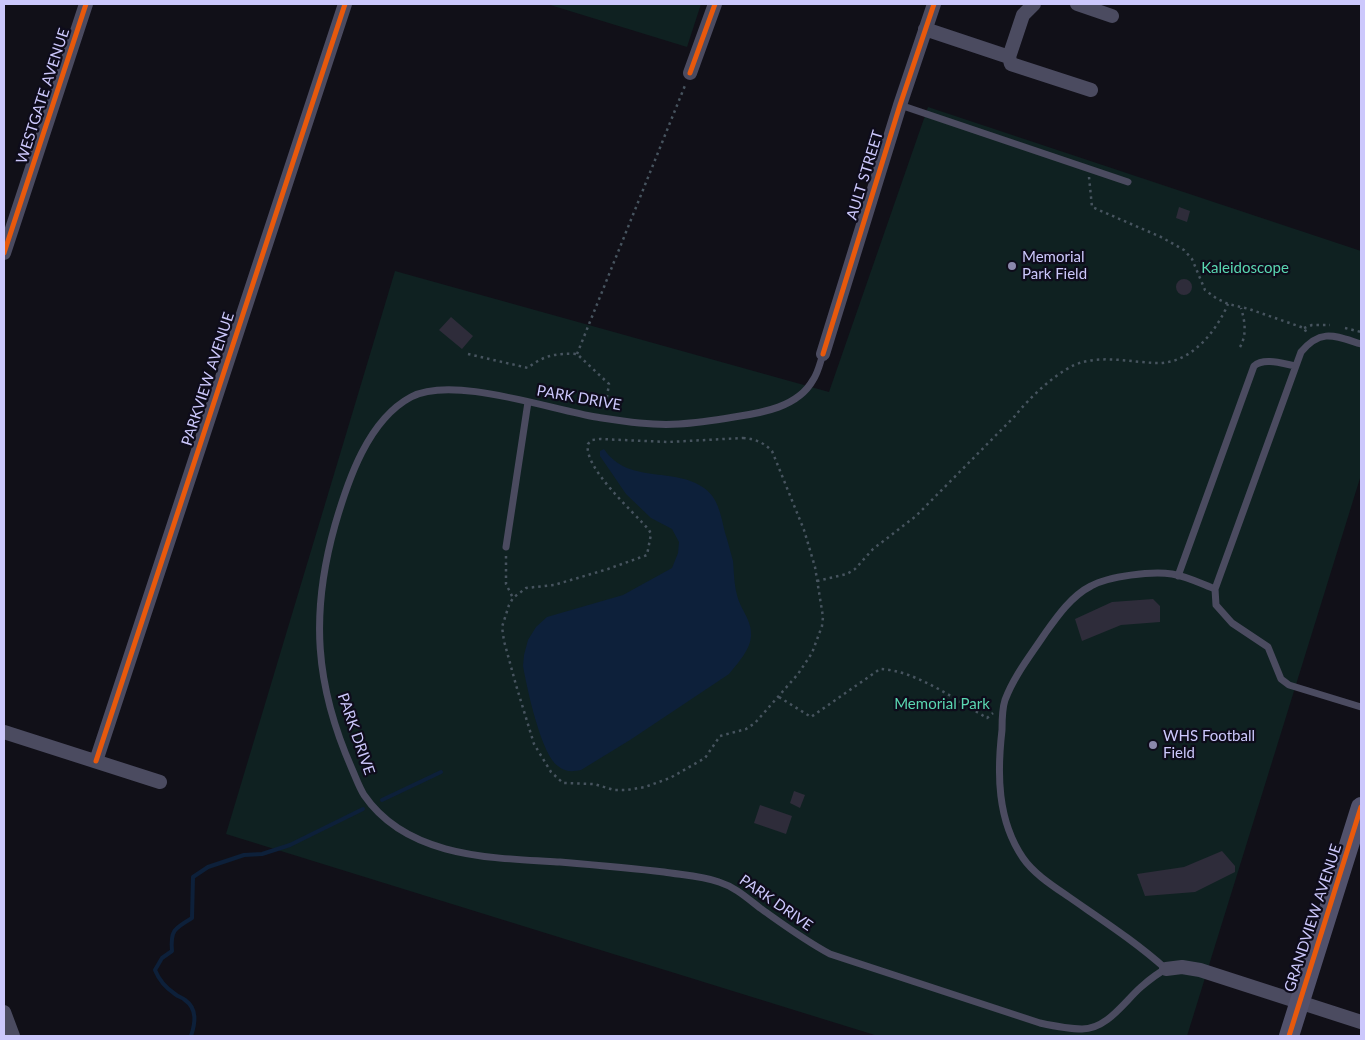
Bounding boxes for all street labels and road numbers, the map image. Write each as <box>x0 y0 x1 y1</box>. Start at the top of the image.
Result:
street label: WESTGATE AVENUE <box>13 26 73 166</box>
street label: AULT STREET <box>843 128 887 222</box>
street label: PARKVIEW AVENUE <box>178 310 238 448</box>
street label: PARK DRIVE <box>535 382 623 414</box>
street label: PARK DRIVE <box>334 691 378 777</box>
street label: GRANDVIEW AVENUE <box>1281 842 1345 994</box>
street label: PARK DRIVE <box>736 871 816 935</box>

